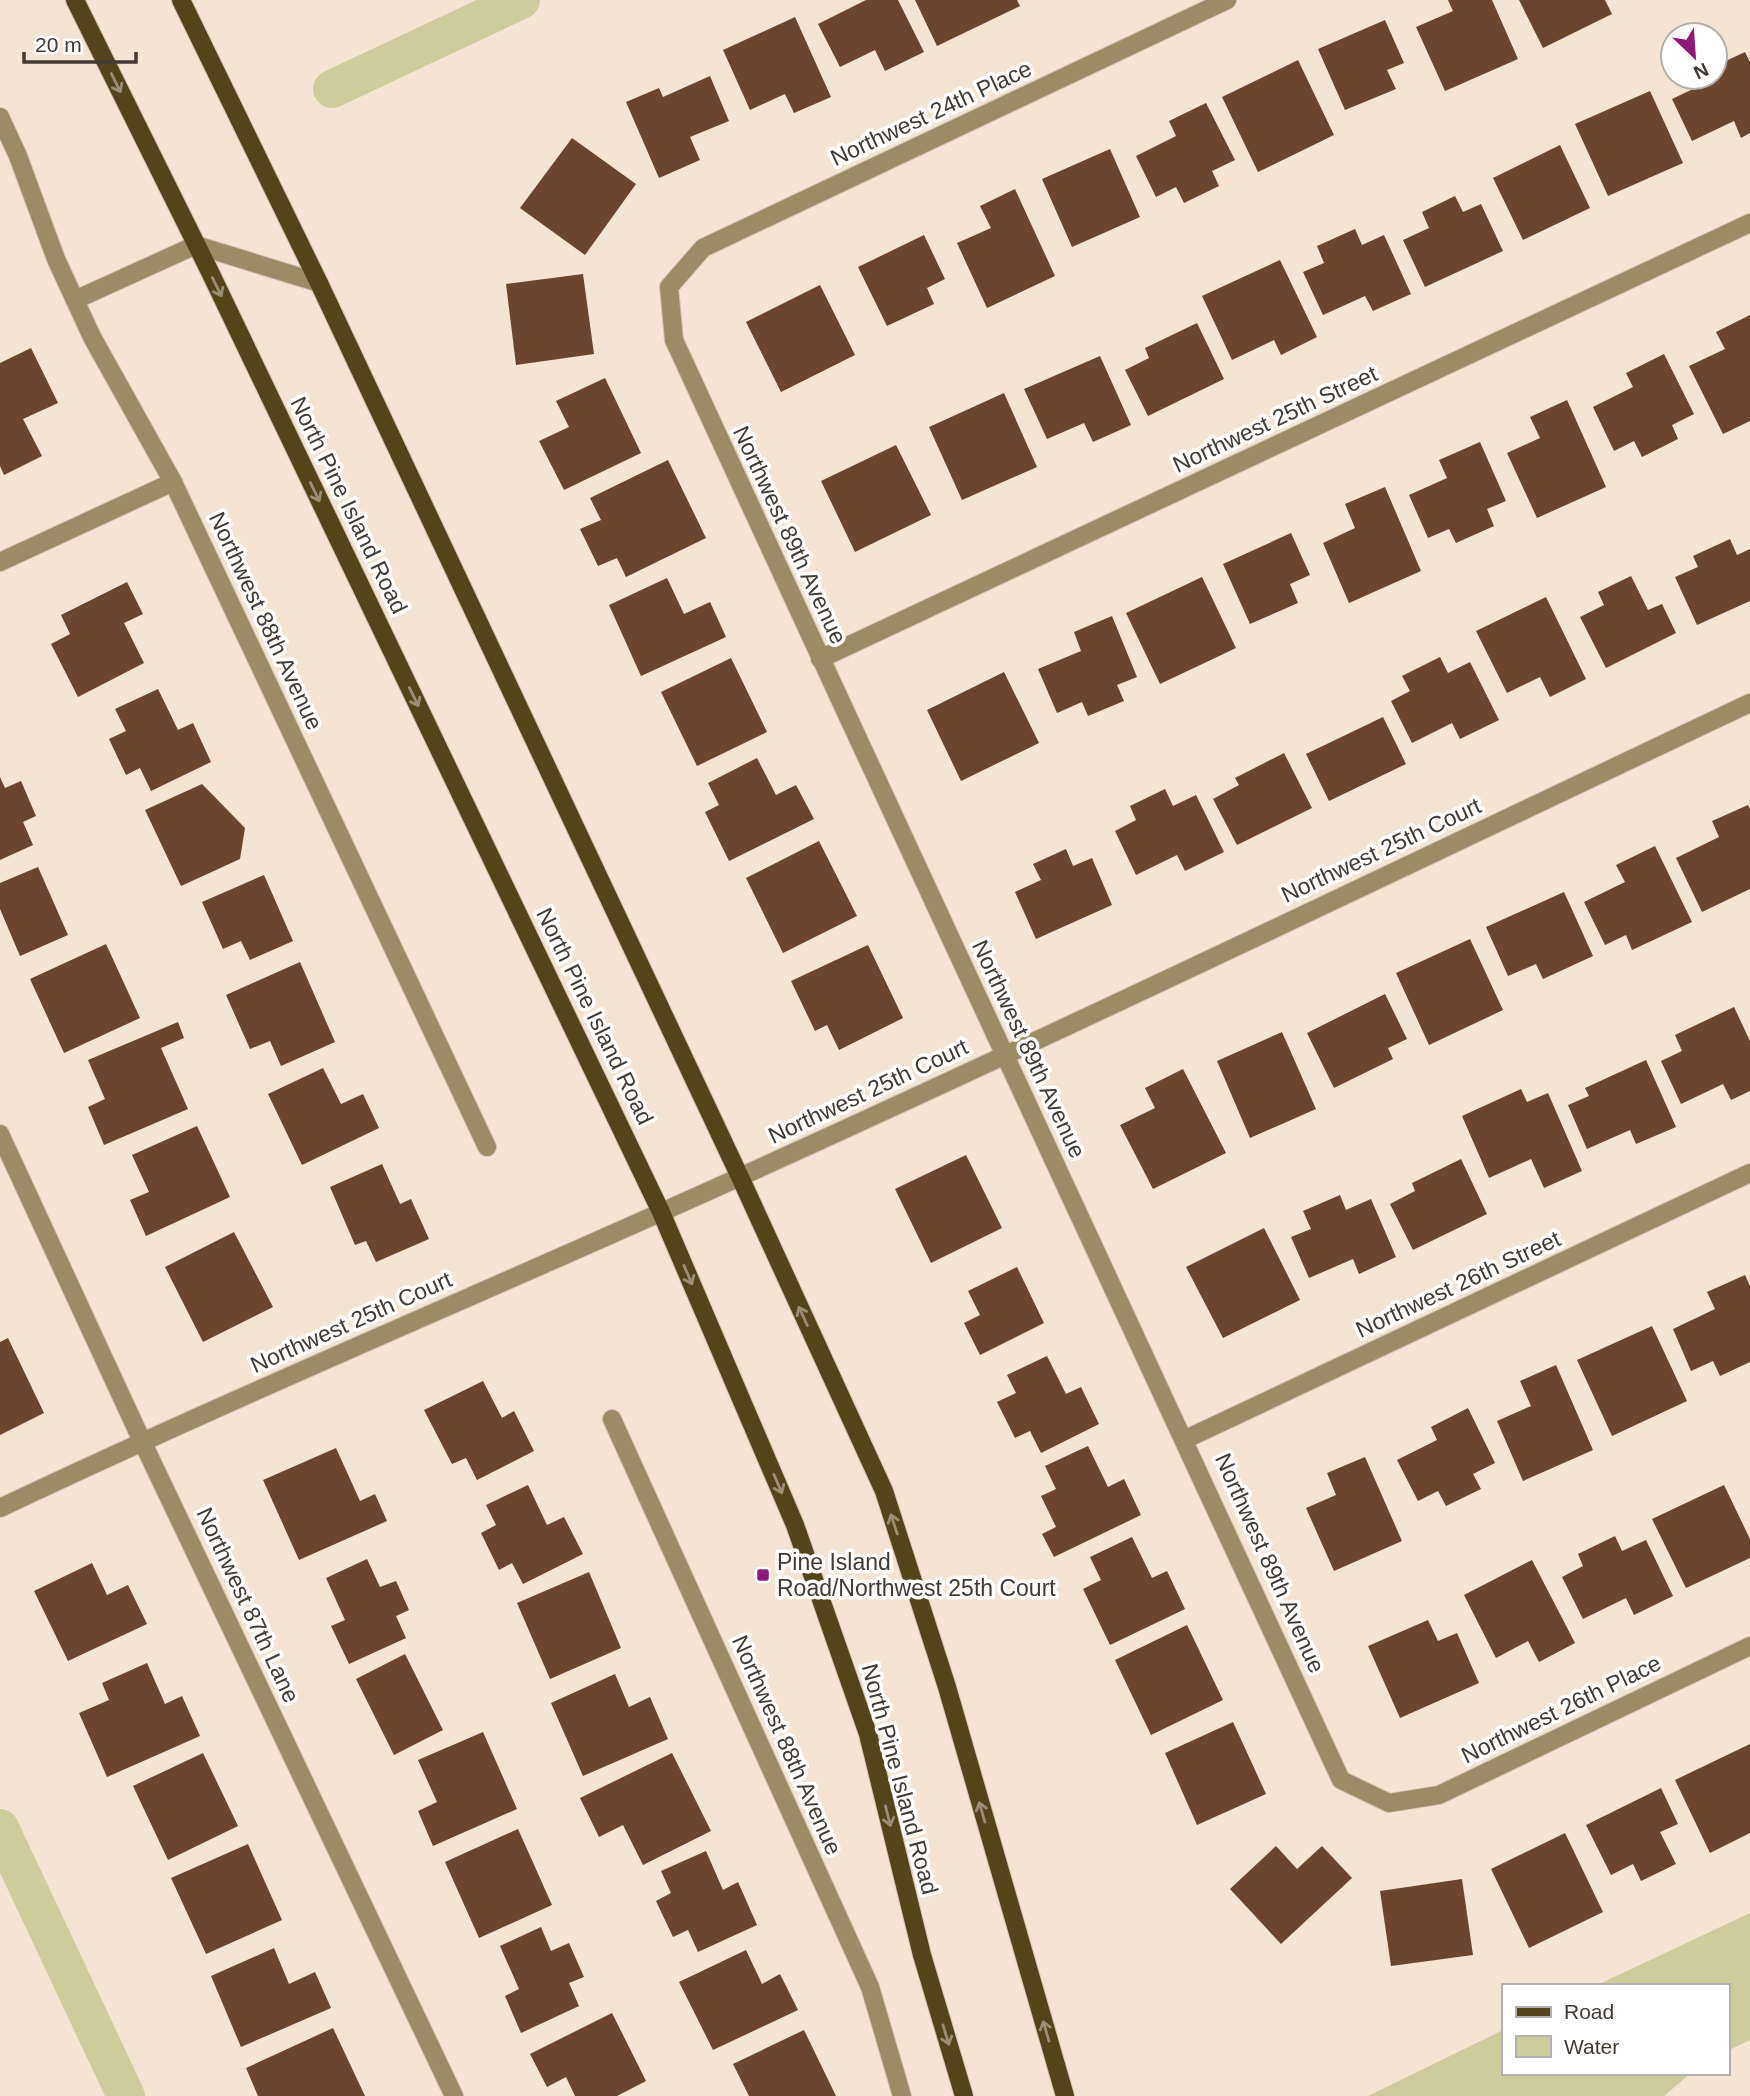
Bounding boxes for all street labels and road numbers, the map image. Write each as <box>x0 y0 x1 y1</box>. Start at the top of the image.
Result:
street label: Northwest 24th Place <box>826 55 1036 171</box>
street label: Northwest 25th Street <box>1169 360 1382 478</box>
street label: North Pine Island Road <box>285 392 413 618</box>
street label: Northwest 89th Avenue <box>728 422 852 648</box>
street label: Northwest 88th Avenue <box>204 508 328 734</box>
street label: Northwest 25th Court <box>1277 792 1486 908</box>
street label: North Pine Island Road <box>531 903 659 1129</box>
street label: Northwest 89th Avenue <box>967 936 1091 1162</box>
street label: Northwest 25th Court <box>764 1033 973 1149</box>
street label: Northwest 26th Street <box>1352 1225 1565 1343</box>
street label: Northwest 25th Court <box>246 1266 456 1378</box>
street label: Northwest 89th Avenue <box>1210 1449 1330 1677</box>
street label: Northwest 87th Lane <box>191 1503 305 1707</box>
street label: Northwest 88th Avenue <box>727 1631 847 1859</box>
street label: Northwest 26th Place <box>1457 1649 1665 1769</box>
street label: North Pine Island Road <box>857 1661 943 1897</box>

